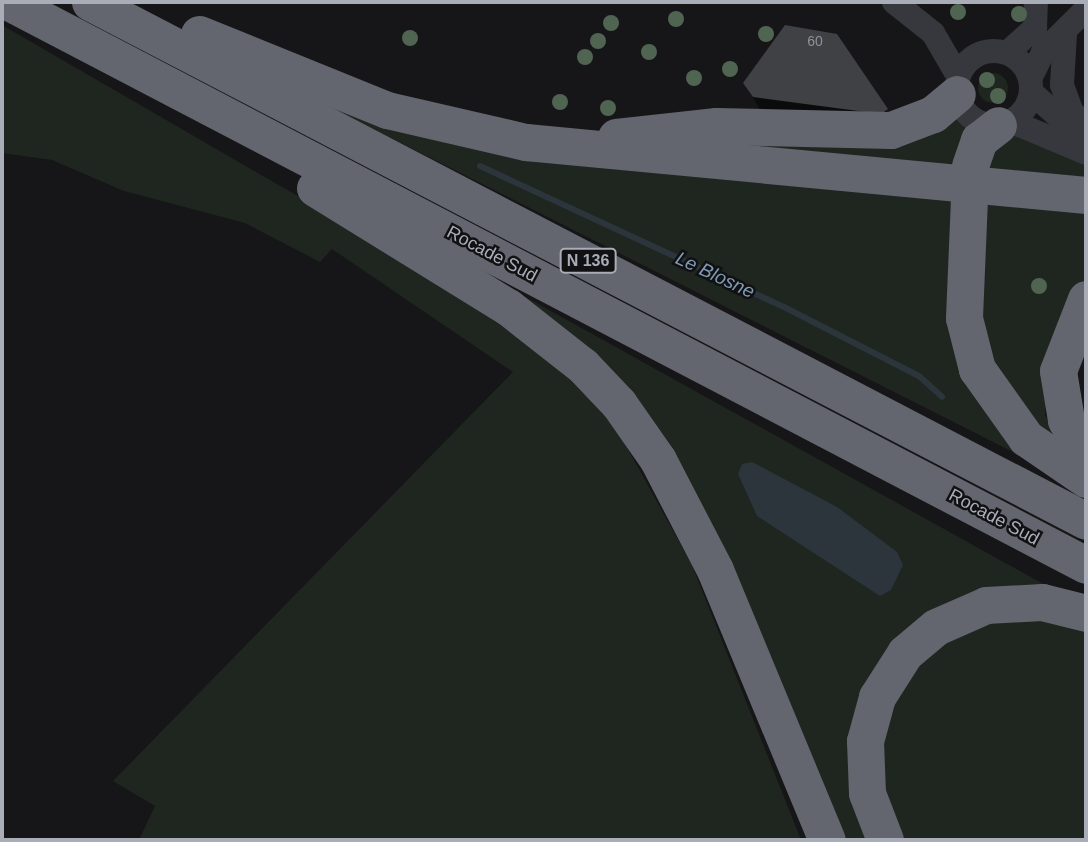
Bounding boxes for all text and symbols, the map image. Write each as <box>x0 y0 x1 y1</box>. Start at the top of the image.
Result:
house number: 60 <box>807 33 823 49</box>
street label: Rocade Sud <box>443 221 541 287</box>
water label: Le Blosne <box>672 247 758 303</box>
road number: N 136 <box>558 248 618 274</box>
street label: Rocade Sud <box>945 484 1043 550</box>

